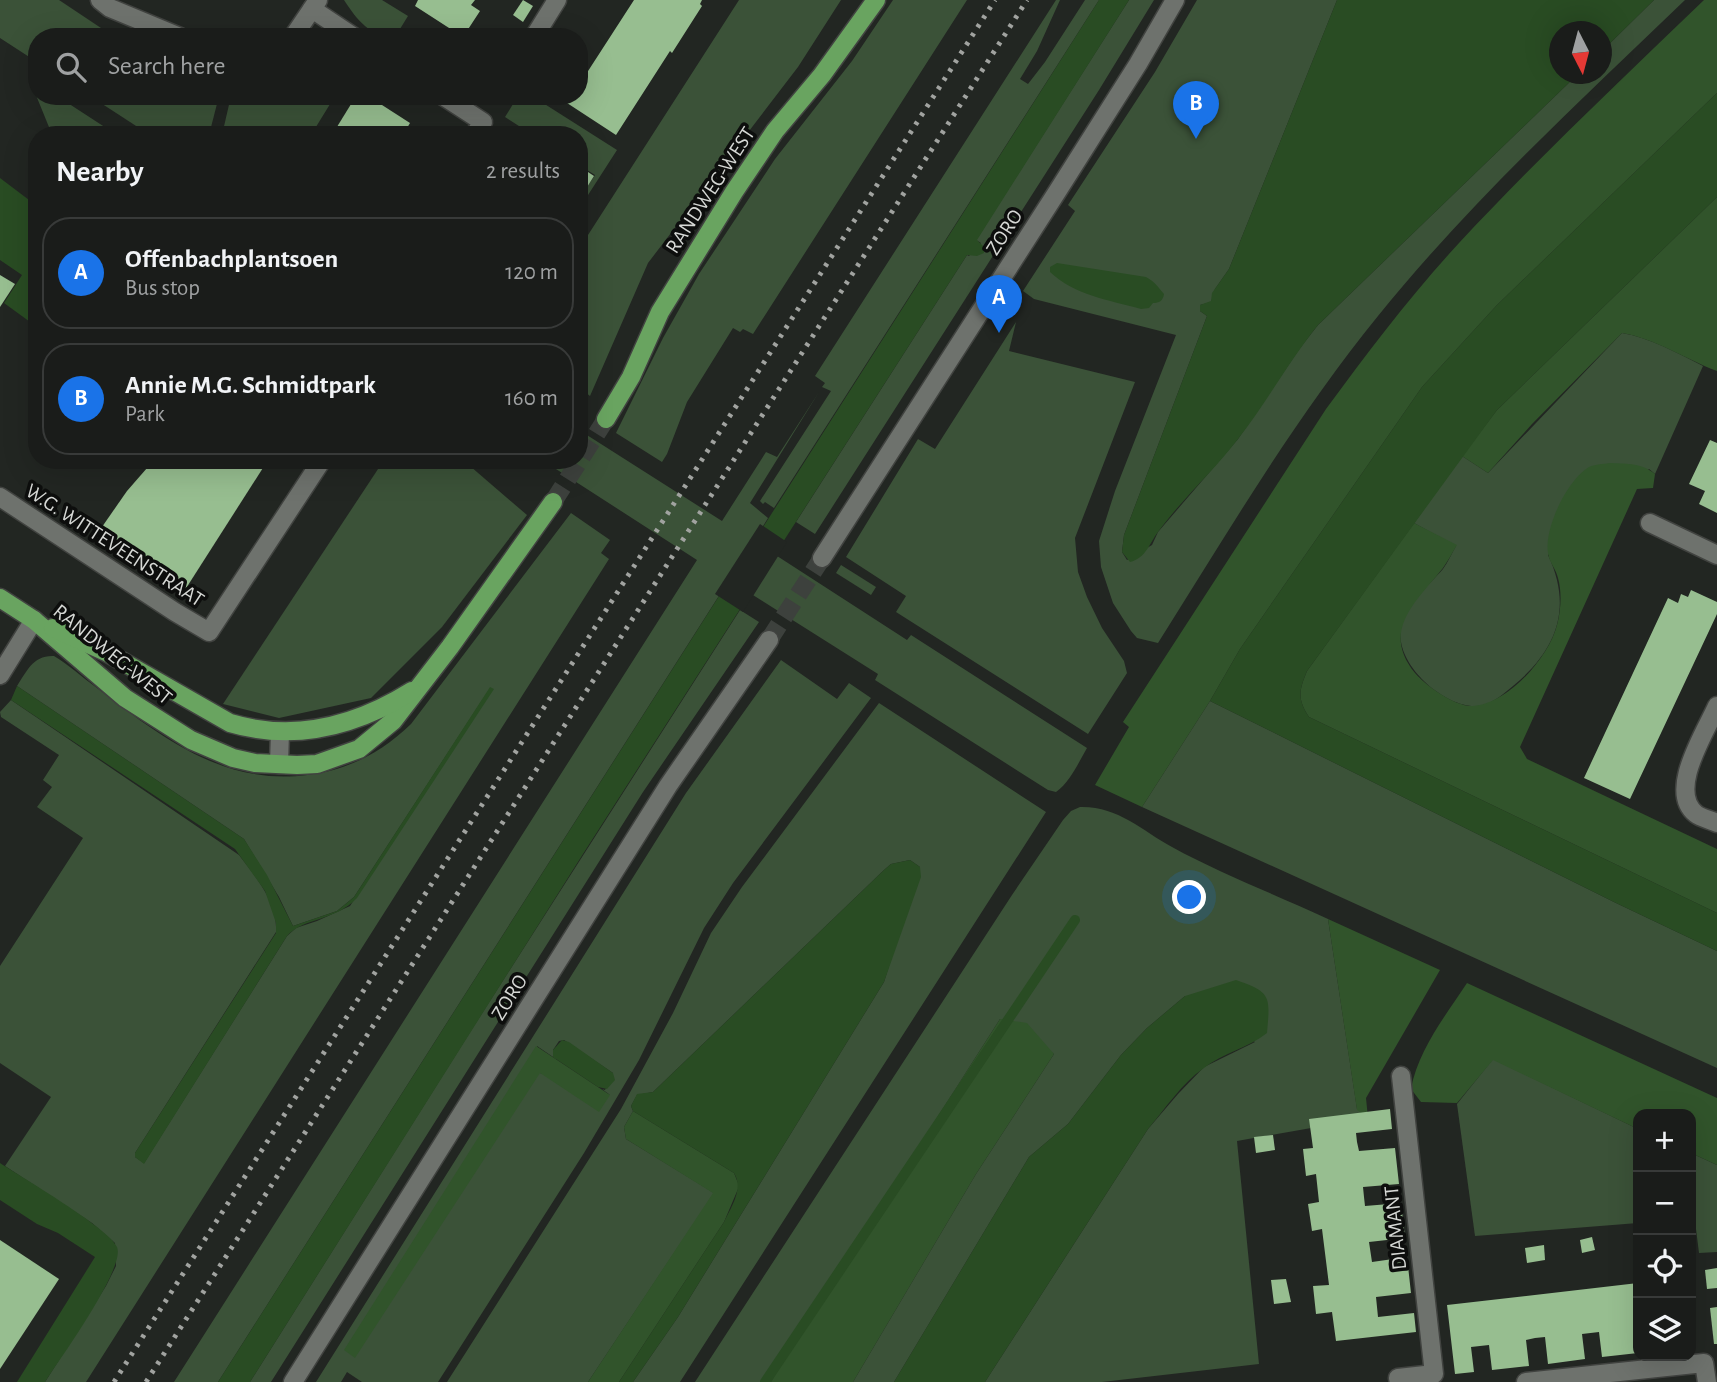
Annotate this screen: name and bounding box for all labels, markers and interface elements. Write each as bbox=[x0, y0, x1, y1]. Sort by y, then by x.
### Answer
north arrow bbox=[1549, 21, 1612, 84]
search box bbox=[28, 28, 588, 105]
icon: search bbox=[52, 48, 90, 86]
text: Search here bbox=[108, 53, 226, 79]
pin: B bbox=[1173, 81, 1219, 139]
street label: RANDWEG-WEST bbox=[662, 123, 759, 257]
text: Nearby bbox=[56, 157, 144, 187]
text: 2 results bbox=[486, 160, 560, 183]
street label: ZORO bbox=[982, 206, 1027, 259]
text: Offenbachplantsoen bbox=[125, 246, 338, 272]
text: A bbox=[74, 261, 88, 284]
text: 120 m bbox=[505, 261, 558, 284]
pin: A bbox=[976, 275, 1022, 333]
text: Bus stop bbox=[125, 277, 200, 300]
text: Annie M.G. Schmidtpark bbox=[125, 372, 376, 398]
text: B bbox=[74, 387, 88, 410]
text: 160 m bbox=[505, 387, 558, 410]
text: Park bbox=[125, 403, 165, 426]
street label: W.G. WITTEVEENSTRAAT bbox=[22, 480, 208, 611]
street label: RANDWEG-WEST bbox=[49, 600, 176, 708]
your location bbox=[1172, 880, 1206, 914]
street label: ZORO bbox=[487, 971, 531, 1024]
map controls bbox=[1633, 1109, 1696, 1361]
button: + bbox=[1633, 1109, 1696, 1172]
button: − bbox=[1633, 1172, 1696, 1235]
street label: DIAMANT bbox=[1381, 1185, 1410, 1271]
button: locate bbox=[1633, 1235, 1696, 1298]
button: layers bbox=[1633, 1298, 1696, 1361]

